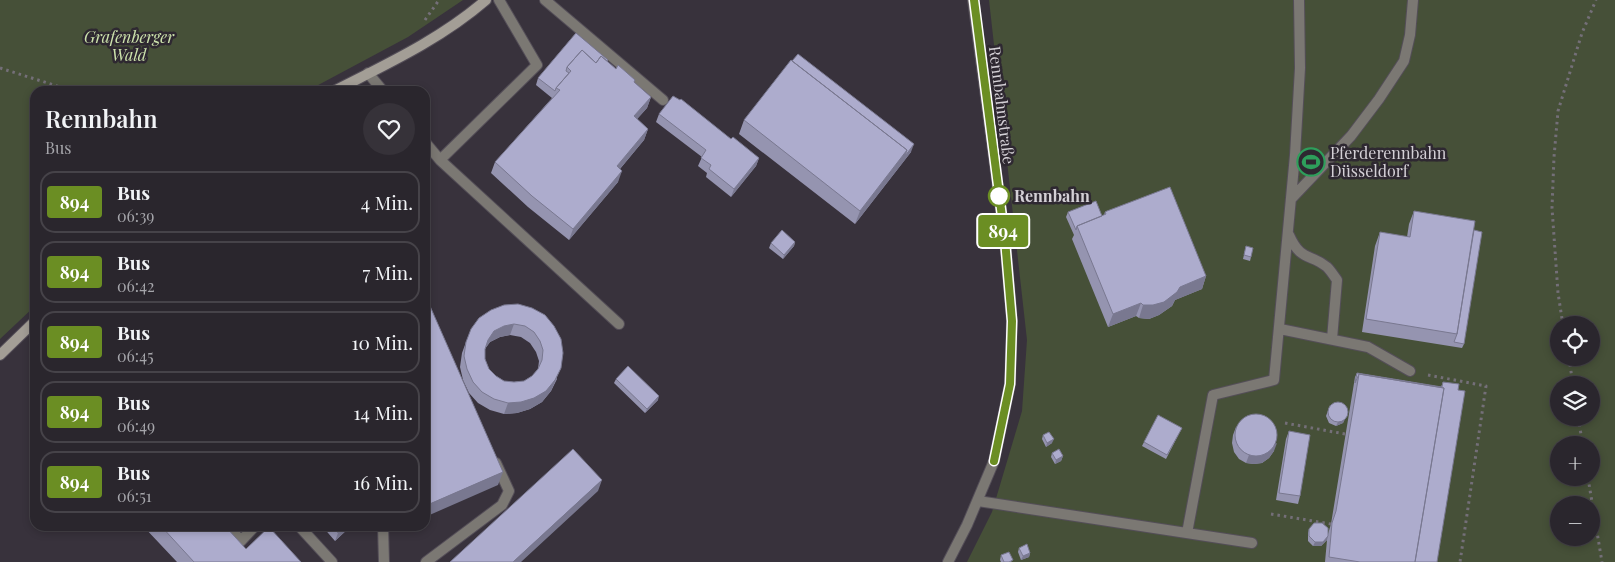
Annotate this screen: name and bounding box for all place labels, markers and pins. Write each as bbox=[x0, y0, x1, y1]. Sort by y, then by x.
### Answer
place label: Pferderennbahn Düsseldorf bbox=[1330, 142, 1447, 181]
sports icon: Pferderennbahn Düsseldorf bbox=[1296, 147, 1326, 177]
marker: Rennbahn bbox=[988, 185, 1010, 207]
place label: Rennbahn bbox=[1014, 185, 1090, 206]

